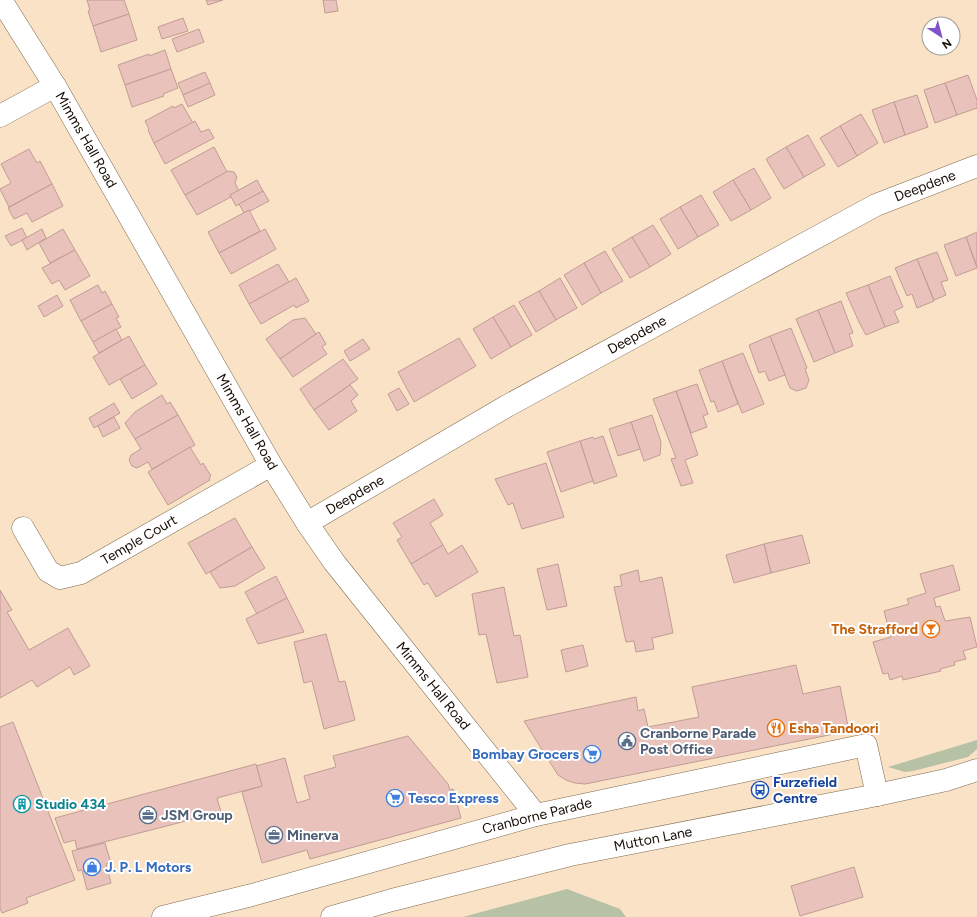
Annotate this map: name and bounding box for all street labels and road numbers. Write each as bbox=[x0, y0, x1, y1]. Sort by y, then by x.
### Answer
street label: Mimms Hall Road bbox=[52, 89, 120, 191]
street label: Deepdene bbox=[892, 166, 958, 205]
street label: Deepdene bbox=[605, 312, 670, 358]
street label: Mimms Hall Road bbox=[213, 371, 281, 473]
street label: Deepdene bbox=[323, 471, 387, 518]
street label: Temple Court bbox=[98, 511, 180, 569]
street label: Mimms Hall Road bbox=[392, 639, 474, 733]
street label: Cranborne Parade bbox=[480, 794, 594, 838]
street label: Mutton Lane bbox=[612, 823, 694, 855]

